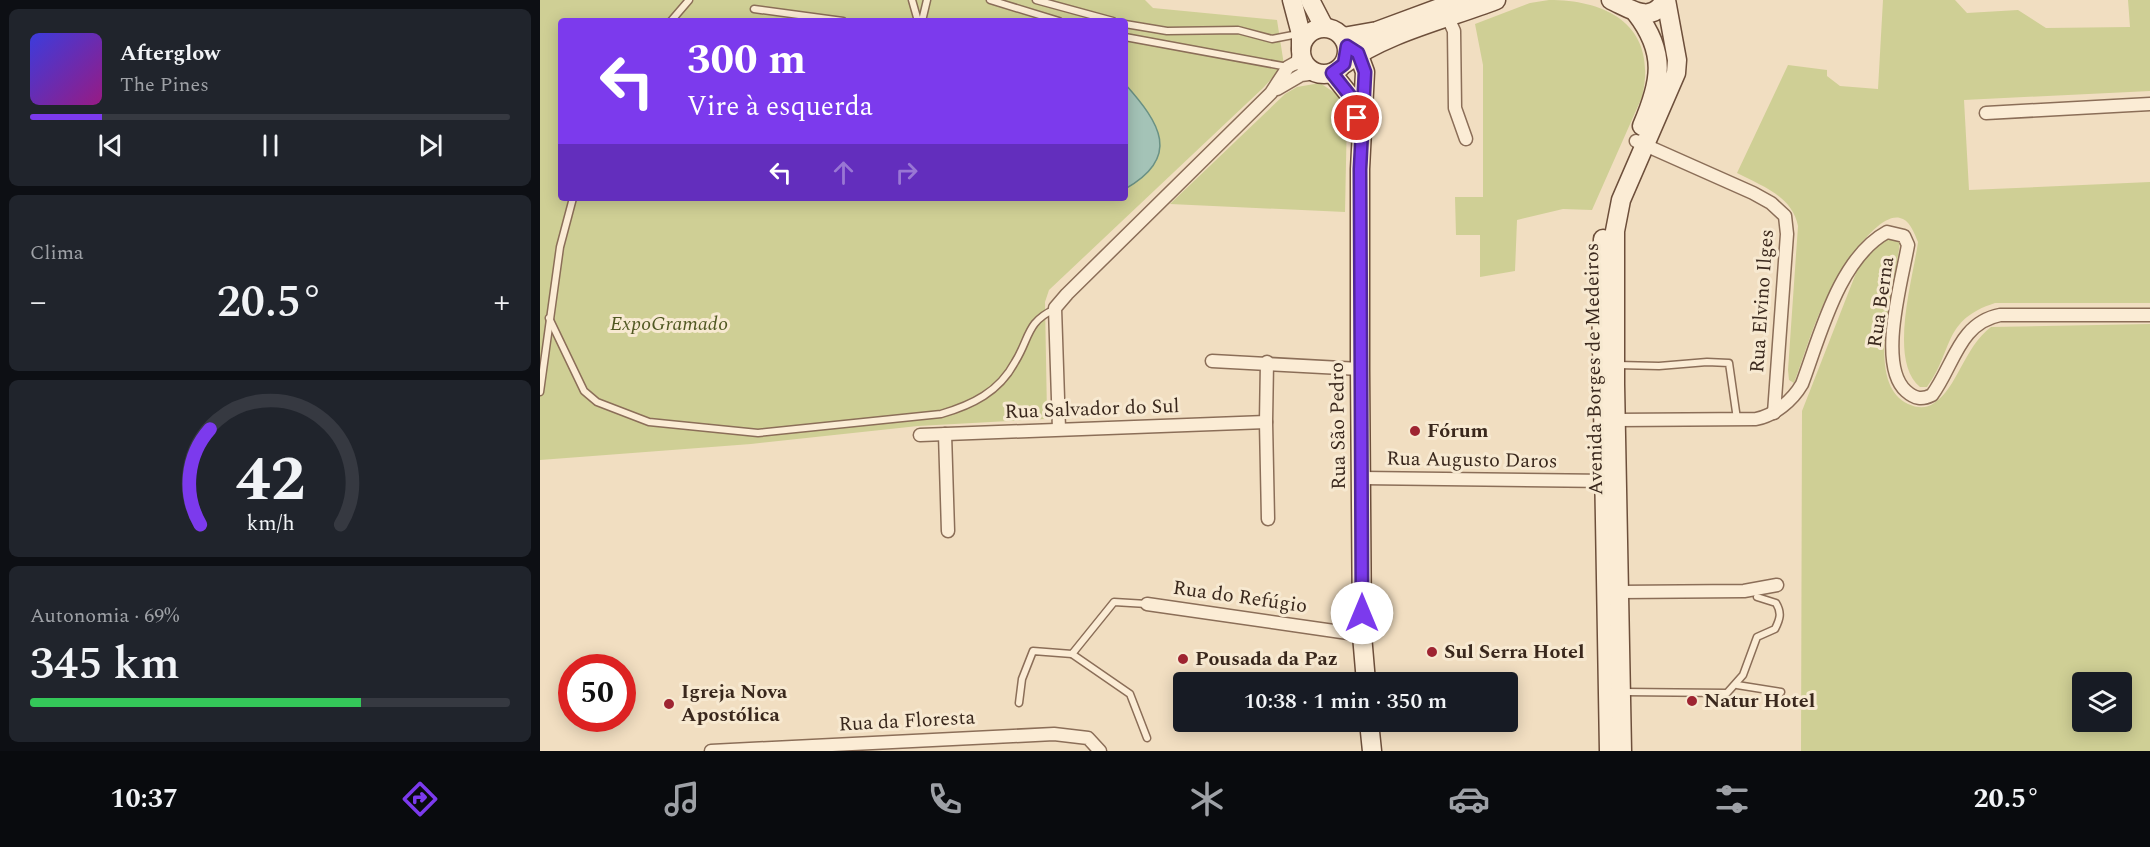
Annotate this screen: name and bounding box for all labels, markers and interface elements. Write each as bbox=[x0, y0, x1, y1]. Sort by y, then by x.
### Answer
text: 300 m bbox=[687, 29, 806, 92]
text: Afterglow bbox=[120, 37, 220, 70]
icon: left bbox=[588, 42, 666, 120]
text: The Pines bbox=[120, 70, 209, 100]
text: Vire à esquerda bbox=[687, 86, 873, 128]
pin bbox=[1331, 92, 1382, 143]
icon: arrive bbox=[1340, 101, 1373, 134]
icon: previous bbox=[94, 129, 127, 162]
icon: pause bbox=[254, 129, 287, 162]
icon: next bbox=[414, 129, 447, 162]
icon: left bbox=[764, 156, 797, 189]
icon: ahead bbox=[827, 156, 860, 189]
icon: right bbox=[890, 156, 923, 189]
street label: Rua Elvino Ilges bbox=[1742, 228, 1782, 374]
text: Clima bbox=[30, 238, 84, 268]
street label: Avenida Borges de Medeiros bbox=[1577, 242, 1611, 496]
street label: Rua Berna bbox=[1860, 254, 1902, 349]
text: 20.5° bbox=[217, 268, 323, 337]
text: − bbox=[30, 277, 47, 327]
text: + bbox=[493, 277, 510, 327]
park label: ExpoGramado bbox=[610, 309, 728, 339]
street label: Rua São Pedro bbox=[1322, 362, 1354, 490]
street label: Rua Salvador do Sul bbox=[1004, 391, 1180, 427]
place label: Fórum bbox=[1427, 416, 1489, 446]
marker: Fórum bbox=[1408, 424, 1422, 438]
text: 42 bbox=[235, 433, 305, 528]
street label: Rua Augusto Daros bbox=[1386, 444, 1558, 476]
text: km/h bbox=[246, 508, 294, 541]
street label: Rua do Refúgio bbox=[1171, 573, 1309, 621]
position arrow bbox=[1330, 581, 1394, 645]
text: Autonomia · 69% bbox=[30, 601, 179, 631]
text: 345 km bbox=[30, 630, 180, 699]
place label: Sul Serra Hotel bbox=[1444, 637, 1584, 667]
place label: Pousada da Paz bbox=[1195, 644, 1338, 674]
marker: Sul Serra Hotel bbox=[1425, 645, 1439, 659]
marker: Pousada da Paz bbox=[1176, 652, 1190, 666]
speed limit sign: 50 bbox=[558, 654, 636, 732]
map controls bbox=[2072, 672, 2132, 732]
button: layers bbox=[2072, 672, 2132, 732]
place label: Igreja Nova Apostólica bbox=[681, 677, 788, 730]
text: 10:38 · 1 min · 350 m bbox=[1244, 685, 1447, 718]
place label: Natur Hotel bbox=[1704, 686, 1815, 716]
marker: Natur Hotel bbox=[1685, 694, 1699, 708]
marker: Igreja Nova Apostólica bbox=[662, 697, 676, 711]
street label: Rua da Floresta bbox=[838, 702, 976, 740]
text: 10:37 bbox=[110, 778, 178, 820]
icon: directions bbox=[399, 778, 441, 820]
icon: music bbox=[661, 778, 703, 820]
icon: phone bbox=[924, 778, 966, 820]
icon: climate bbox=[1186, 778, 1228, 820]
icon: car bbox=[1448, 778, 1490, 820]
icon: filters bbox=[1711, 778, 1753, 820]
text: 20.5° bbox=[1973, 778, 2040, 820]

